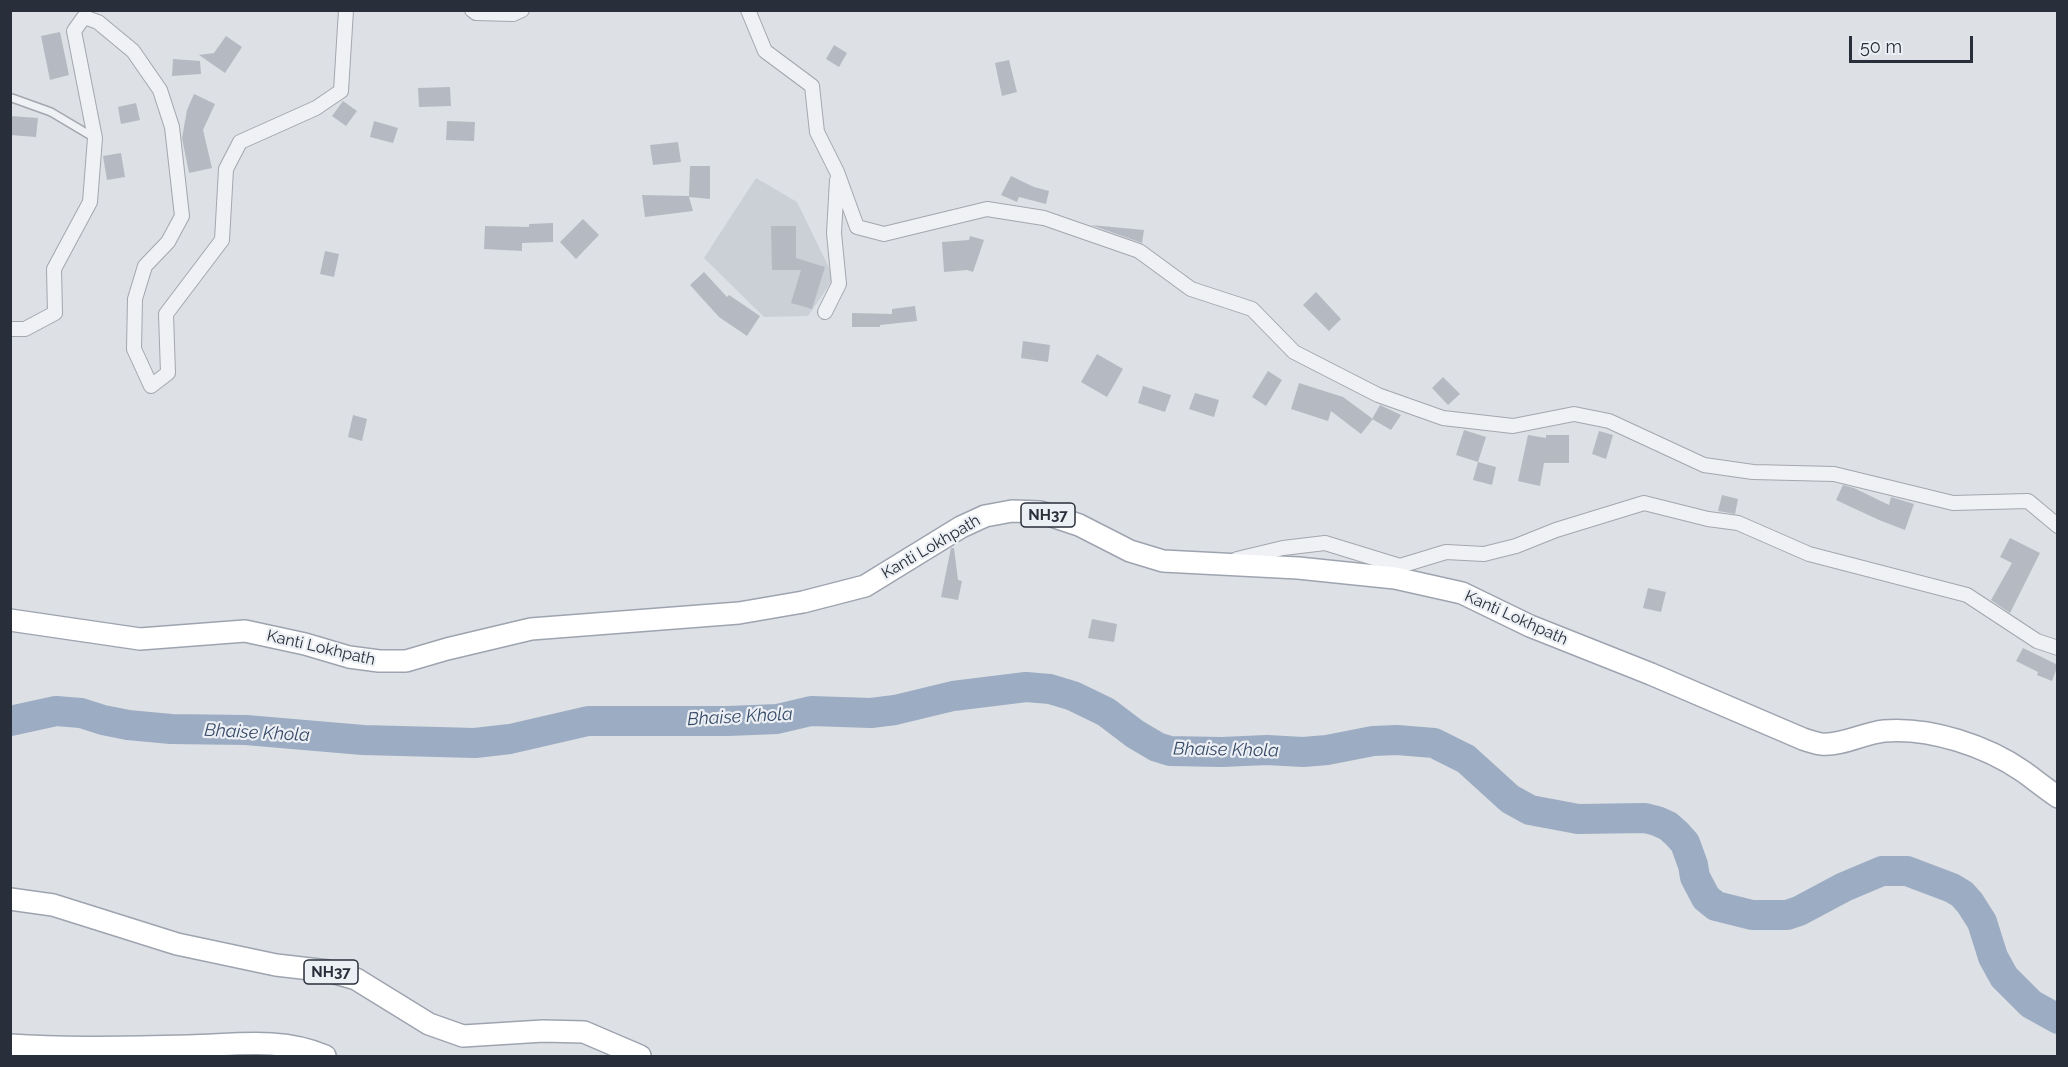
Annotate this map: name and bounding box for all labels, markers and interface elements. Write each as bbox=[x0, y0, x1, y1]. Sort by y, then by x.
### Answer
scale bar bbox=[1852, 24, 1976, 62]
text: 50 m bbox=[1860, 36, 1902, 57]
road number: NH37 bbox=[1021, 503, 1075, 527]
street label: Kanti Lokhpath bbox=[878, 511, 984, 583]
street label: Kanti Lokhpath bbox=[1461, 587, 1571, 649]
street label: Kanti Lokhpath bbox=[265, 626, 377, 670]
water label: Bhaise Khola bbox=[687, 703, 793, 731]
water label: Bhaise Khola bbox=[204, 719, 310, 747]
water label: Bhaise Khola bbox=[1173, 738, 1279, 762]
road number: NH37 bbox=[304, 960, 358, 984]

